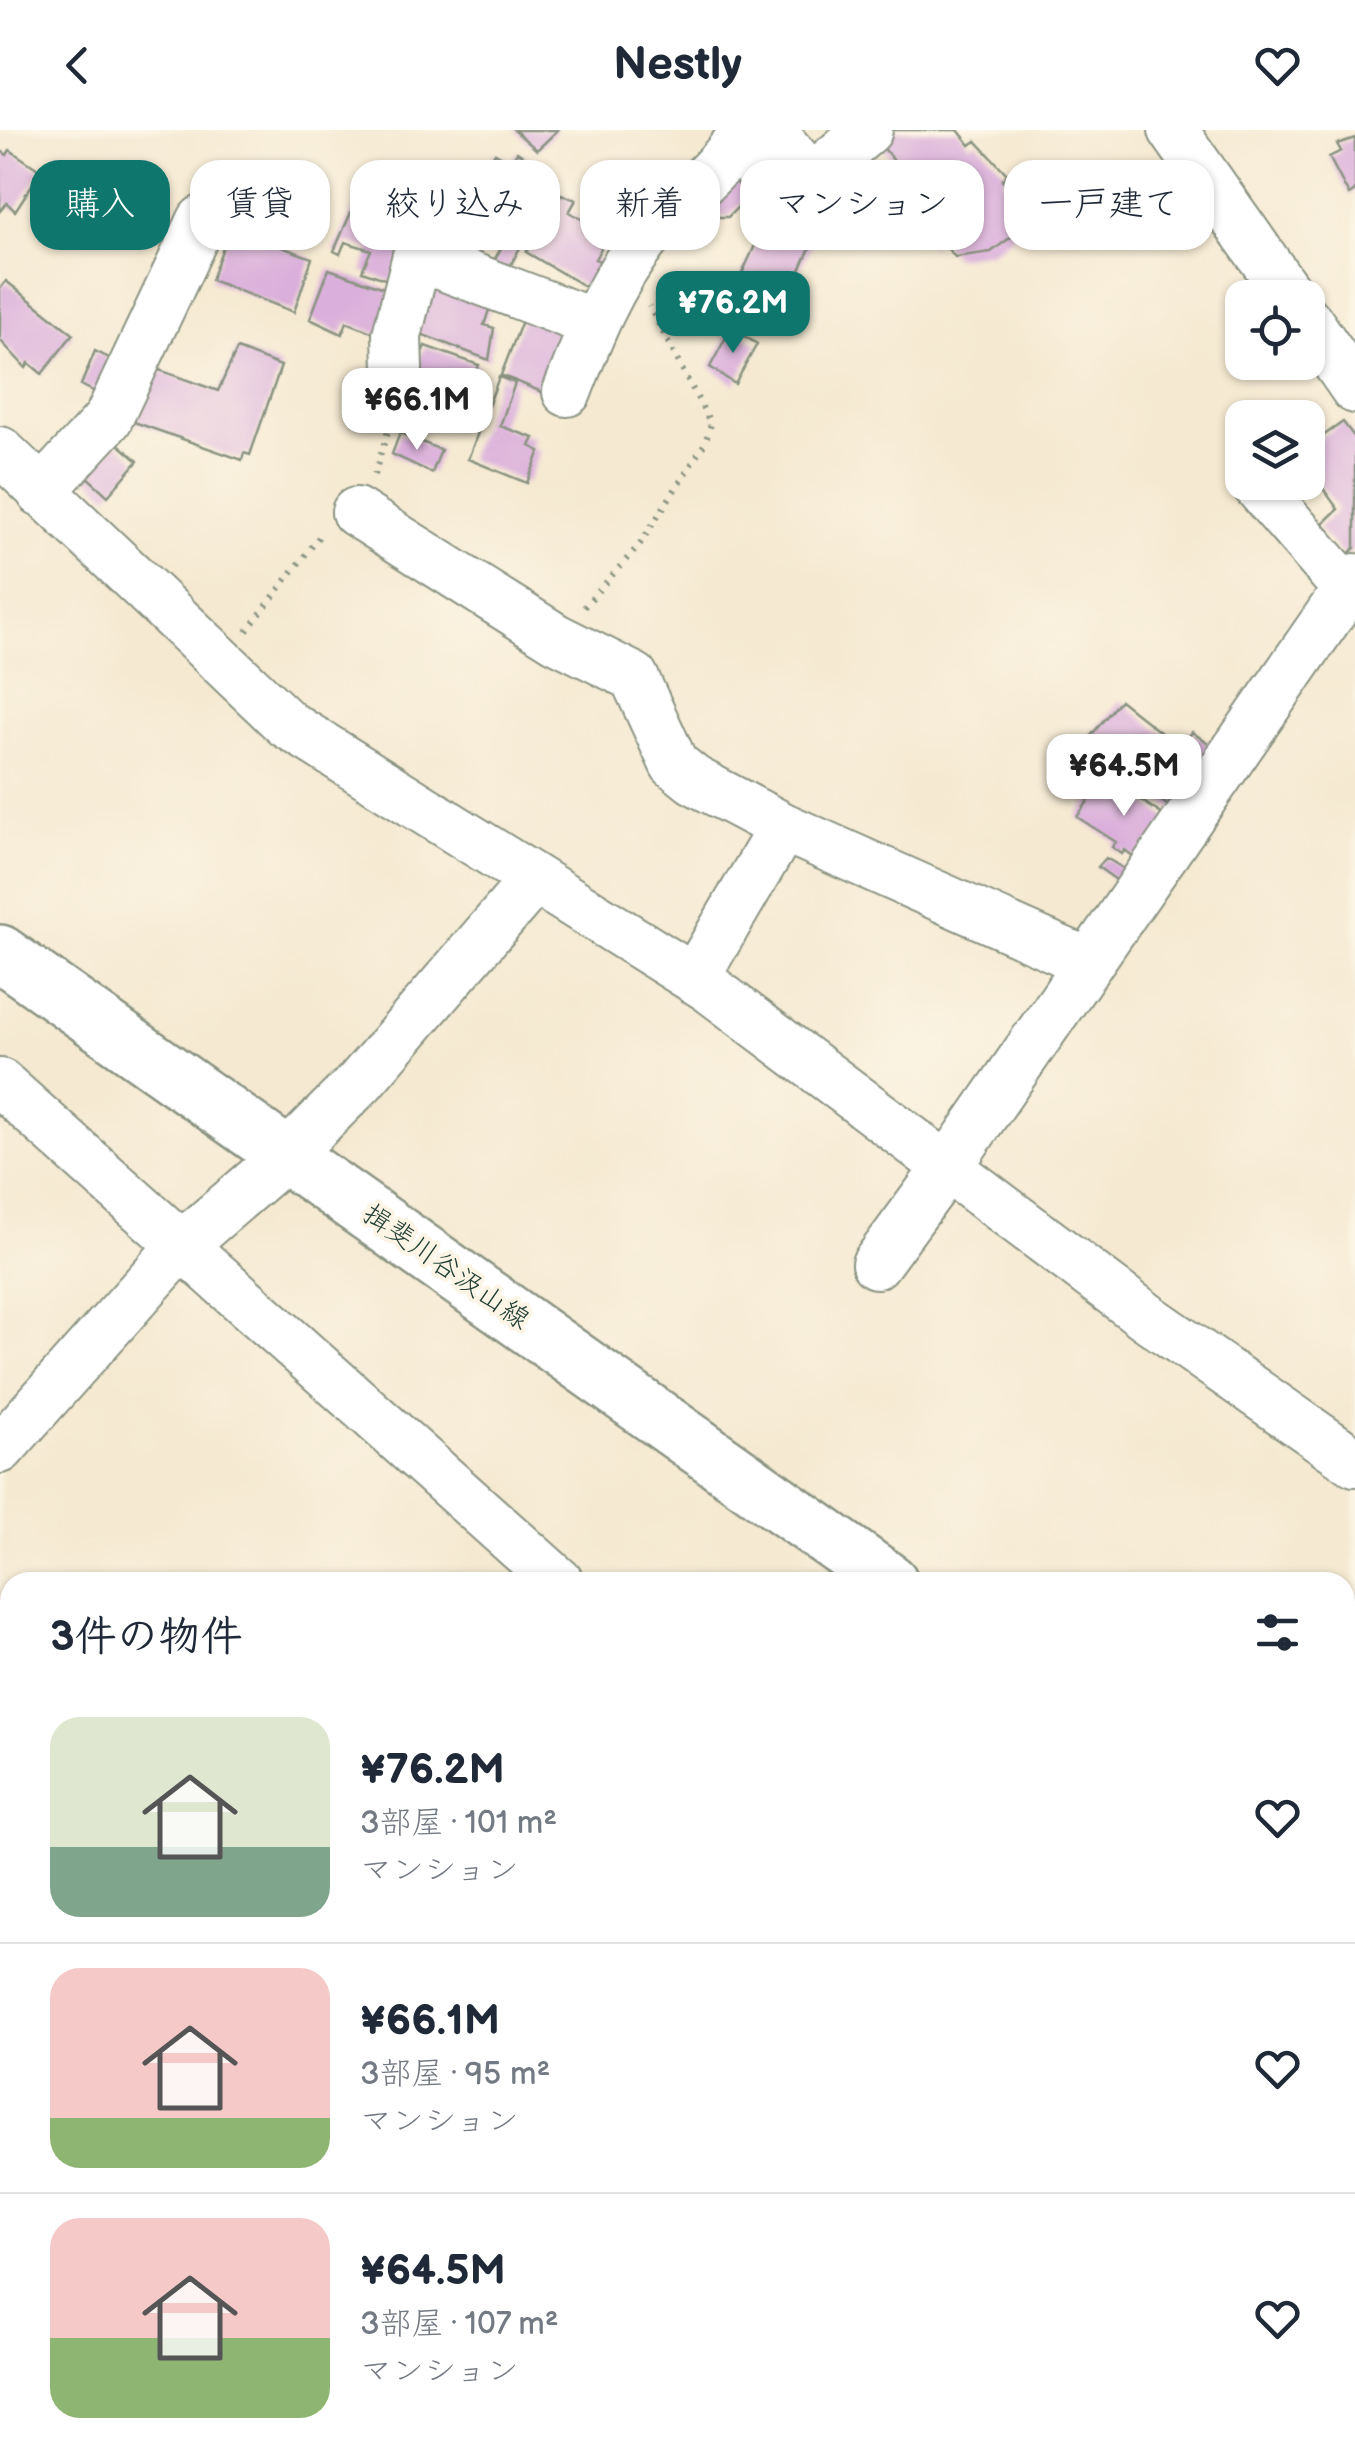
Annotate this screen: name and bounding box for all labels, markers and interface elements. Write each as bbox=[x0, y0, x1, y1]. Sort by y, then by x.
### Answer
icon: back bbox=[50, 38, 105, 93]
text: Nestly bbox=[613, 38, 742, 93]
icon: heart bbox=[1250, 38, 1305, 93]
chip: 購入 bbox=[30, 160, 170, 250]
chip: 賃貸 bbox=[190, 160, 330, 250]
chip: 絞り込み bbox=[350, 160, 560, 250]
chip: 新着 bbox=[580, 160, 720, 250]
chip: マンション bbox=[740, 160, 984, 250]
chip: 一戸建て bbox=[1004, 160, 1214, 250]
pin: ¥76.2M bbox=[652, 271, 814, 356]
map controls bbox=[1225, 280, 1325, 500]
button: locate bbox=[1225, 280, 1325, 380]
text: ¥76.2M bbox=[678, 284, 788, 323]
pin: ¥66.1M bbox=[336, 368, 498, 453]
text: ¥66.1M bbox=[364, 381, 470, 420]
button: layers bbox=[1225, 400, 1325, 500]
pin: ¥64.5M bbox=[1043, 734, 1205, 819]
text: ¥64.5M bbox=[1068, 747, 1180, 786]
street label: 揖斐川谷汲山線 bbox=[356, 1197, 536, 1337]
icon: filters bbox=[1250, 1605, 1305, 1660]
text: 3件の物件 bbox=[50, 1612, 243, 1663]
text: ¥76.2M bbox=[360, 1745, 505, 1796]
icon: home bbox=[130, 1757, 250, 1877]
icon: heart bbox=[1250, 1790, 1305, 1845]
text: 3部屋 · 101 m² bbox=[360, 1804, 557, 1843]
text: マンション bbox=[360, 1851, 519, 1890]
text: ¥66.1M bbox=[360, 1996, 500, 2047]
icon: home bbox=[130, 2008, 250, 2128]
icon: heart bbox=[1250, 2041, 1305, 2096]
text: 3部屋 · 95 m² bbox=[360, 2055, 550, 2094]
text: マンション bbox=[360, 2102, 519, 2141]
text: ¥64.5M bbox=[360, 2246, 506, 2297]
icon: home bbox=[130, 2258, 250, 2378]
icon: heart bbox=[1250, 2291, 1305, 2346]
text: 3部屋 · 107 m² bbox=[360, 2305, 558, 2344]
text: マンション bbox=[360, 2352, 519, 2391]

